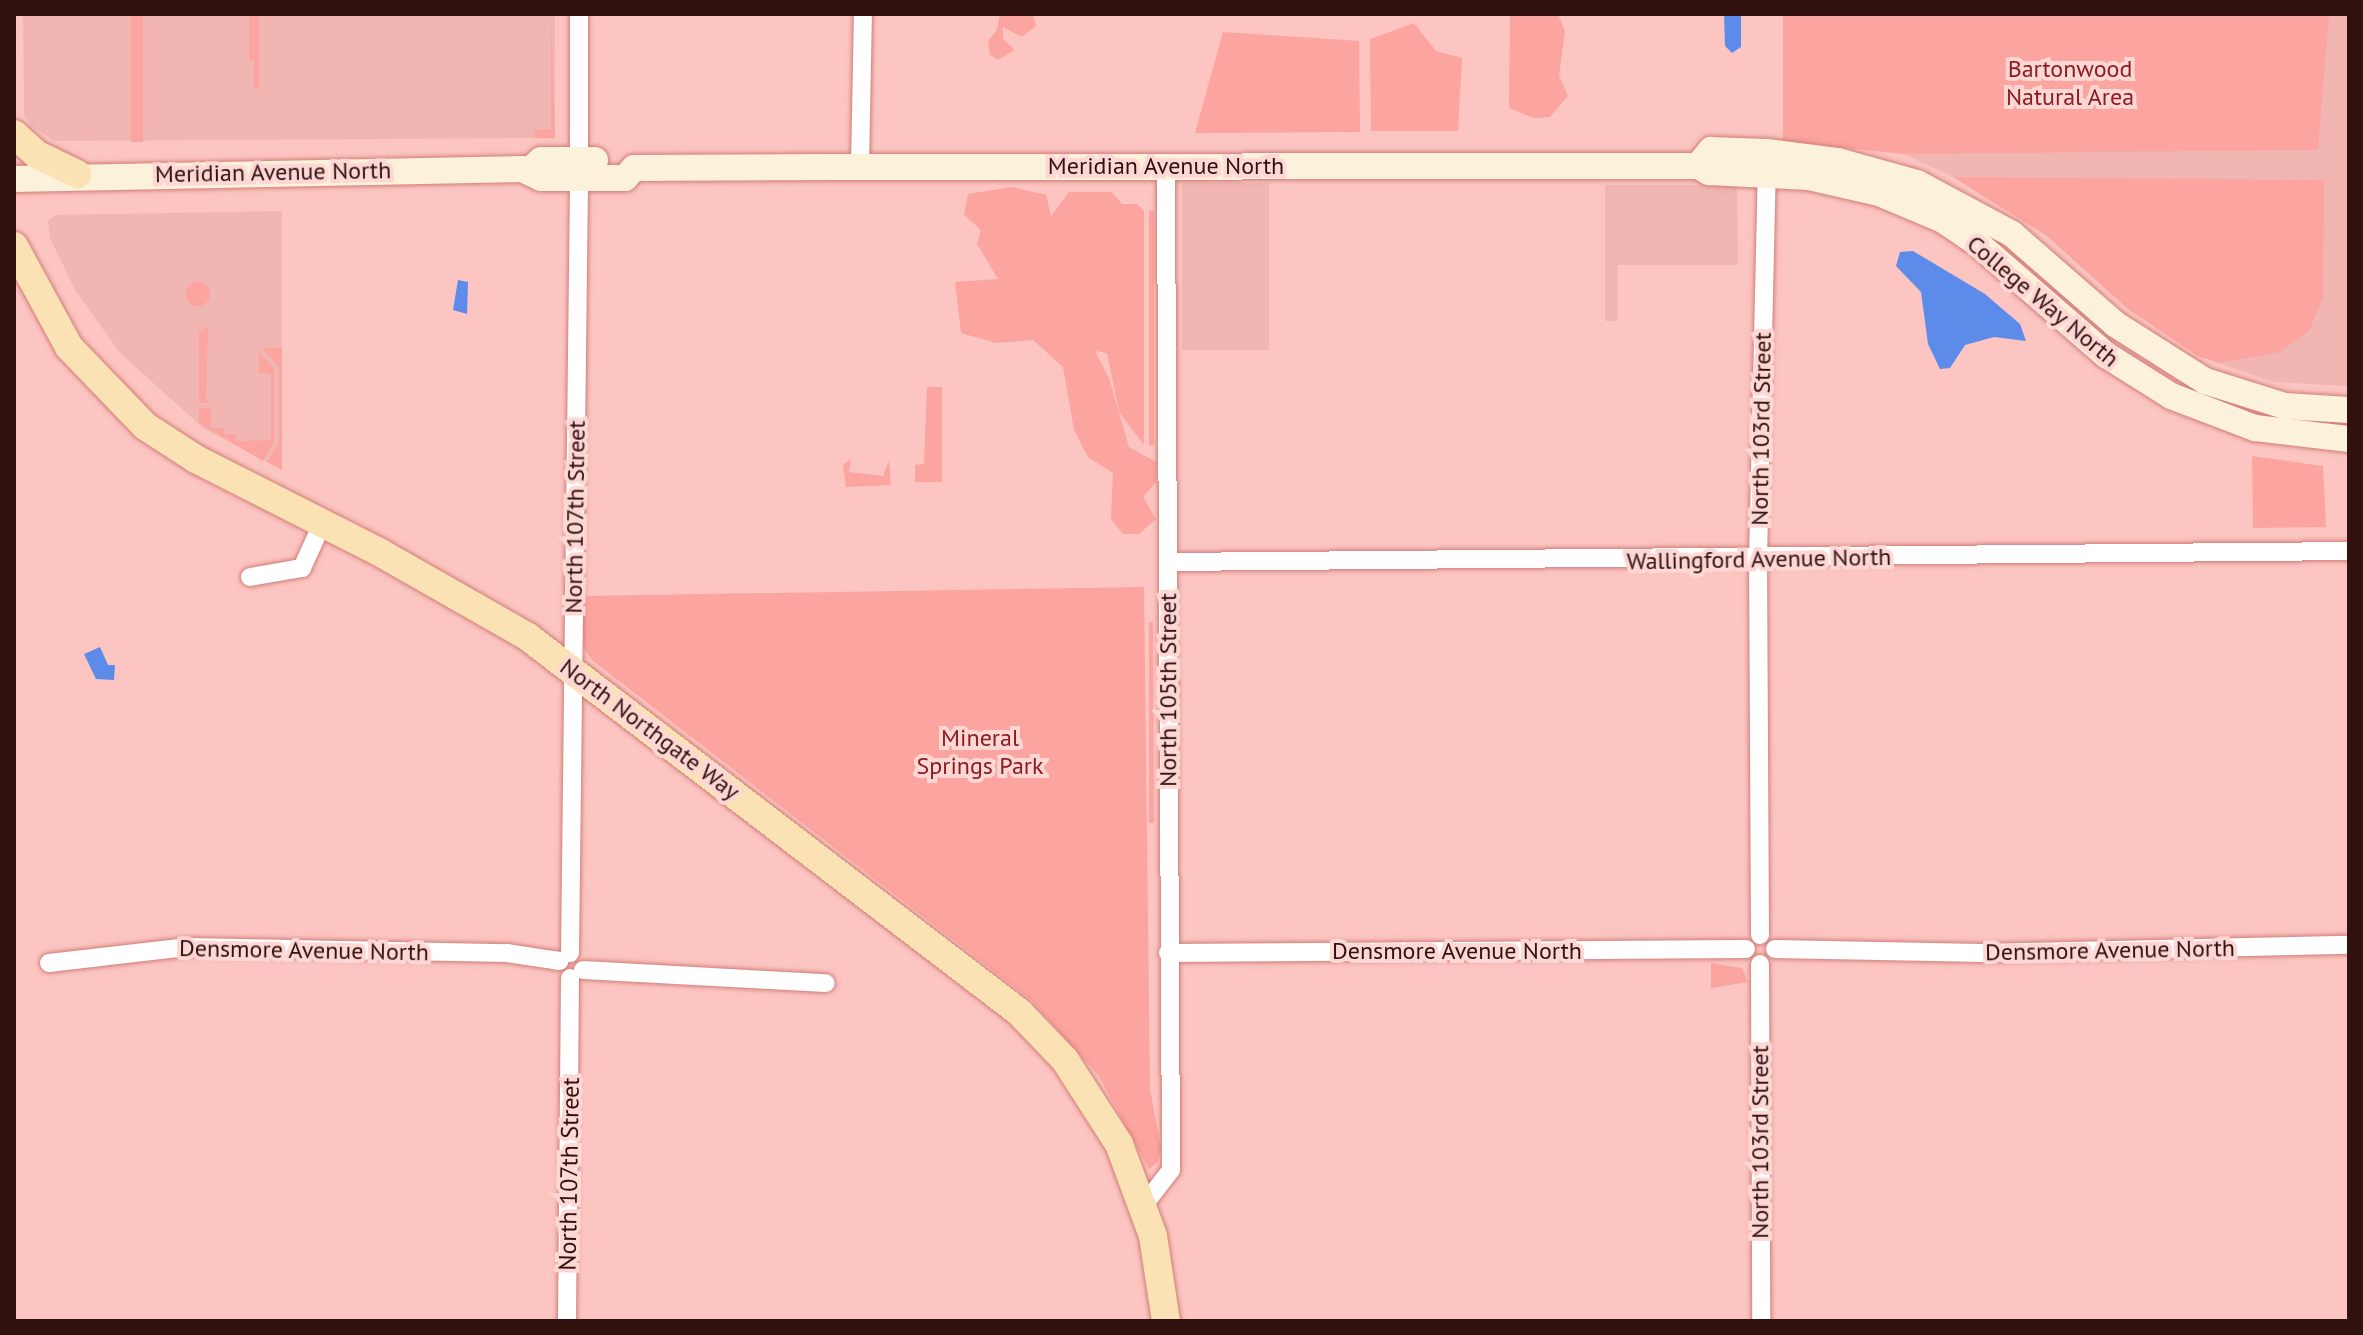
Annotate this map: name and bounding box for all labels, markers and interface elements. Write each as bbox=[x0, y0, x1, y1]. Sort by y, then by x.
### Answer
park label: Bartonwood Natural Area bbox=[2006, 55, 2134, 111]
street label: Meridian Avenue North bbox=[1047, 152, 1285, 180]
street label: Meridian Avenue North bbox=[154, 156, 392, 188]
street label: College Way North bbox=[1961, 229, 2125, 373]
street label: North 103rd Street bbox=[1745, 332, 1777, 526]
street label: North 107th Street bbox=[559, 420, 591, 614]
street label: Wallingford Avenue North bbox=[1626, 542, 1892, 576]
street label: North 105th Street bbox=[1154, 593, 1182, 787]
street label: North Northgate Way bbox=[554, 652, 746, 806]
park label: Mineral Springs Park bbox=[917, 724, 1043, 780]
street label: Densmore Avenue North bbox=[178, 933, 430, 967]
street label: Densmore Avenue North bbox=[1984, 933, 2236, 967]
street label: Densmore Avenue North bbox=[1332, 937, 1582, 965]
street label: North 103rd Street bbox=[1746, 1045, 1774, 1239]
street label: North 107th Street bbox=[553, 1077, 585, 1271]

